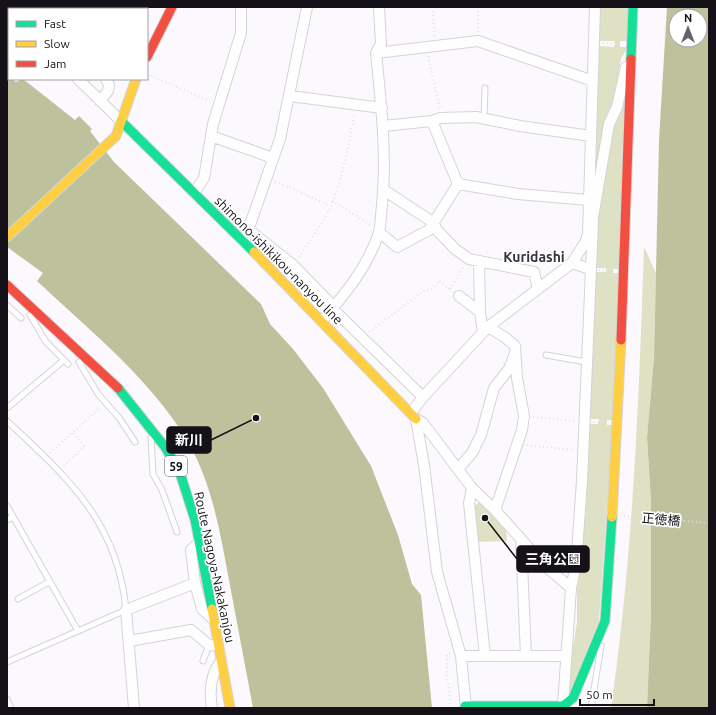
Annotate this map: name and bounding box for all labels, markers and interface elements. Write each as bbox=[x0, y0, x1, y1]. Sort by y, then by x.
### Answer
legend bbox=[8, 8, 148, 80]
north arrow bbox=[668, 8, 708, 48]
text: N bbox=[684, 12, 692, 24]
text: Fast bbox=[44, 17, 66, 30]
text: Slow bbox=[44, 37, 70, 50]
text: Jam bbox=[44, 57, 66, 70]
street label: shimono-ishikikou-nanyou line bbox=[212, 193, 346, 327]
district label: Kuridashi bbox=[503, 249, 565, 265]
callout: 新川 bbox=[167, 427, 211, 453]
text: 新川 bbox=[175, 432, 203, 448]
road number: 59 bbox=[165, 456, 187, 476]
street label: Route Nagoya-Nakakanjou bbox=[192, 490, 238, 644]
street label: 正徳橋 bbox=[641, 510, 681, 528]
callout: 三角公園 bbox=[517, 546, 589, 572]
text: 三角公園 bbox=[525, 551, 581, 567]
scale bar bbox=[580, 681, 654, 707]
text: 50 m bbox=[586, 688, 613, 701]

